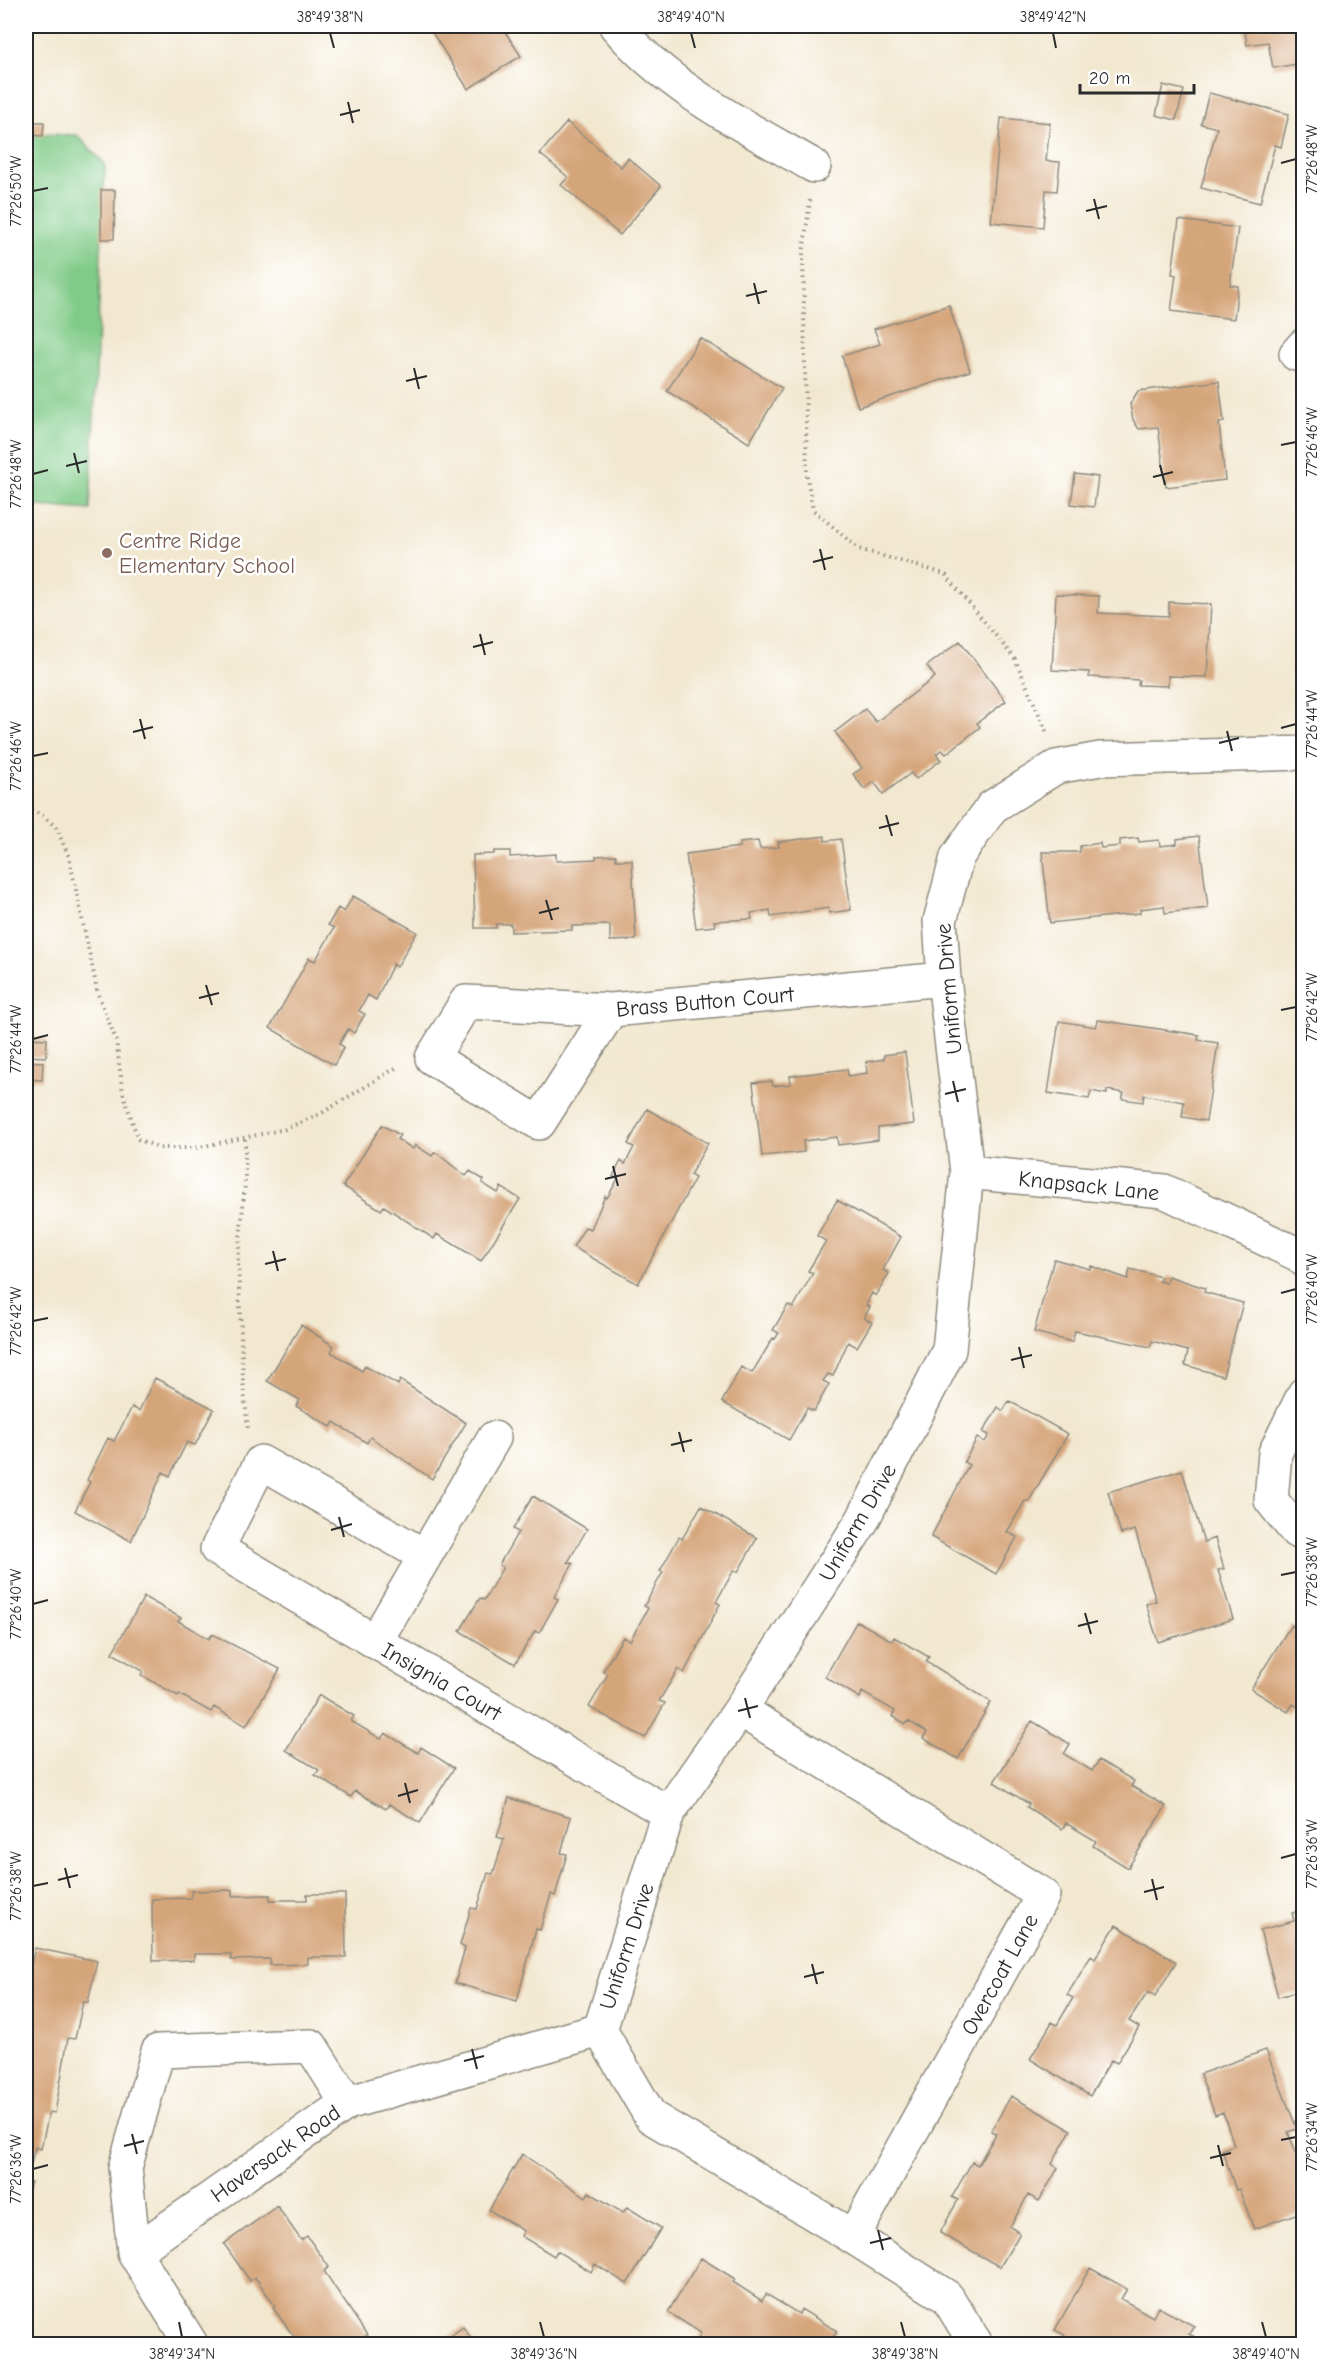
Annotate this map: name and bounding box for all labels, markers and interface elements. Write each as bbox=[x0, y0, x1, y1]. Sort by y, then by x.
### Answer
text: 38°49'38"N bbox=[297, 8, 363, 26]
text: 38°49'40"N bbox=[657, 8, 725, 26]
text: 38°49'42"N bbox=[1020, 8, 1086, 26]
scale bar bbox=[1080, 57, 1194, 95]
text: 20 m bbox=[1089, 68, 1130, 89]
text: 77°26'48"W bbox=[1303, 125, 1321, 193]
text: 77°26'50"W bbox=[7, 155, 25, 227]
text: 77°26'46"W bbox=[1303, 407, 1321, 477]
text: 77°26'48"W bbox=[7, 440, 25, 508]
place label: Centre Ridge Elementary School bbox=[119, 528, 295, 579]
marker: Centre Ridge Elementary School bbox=[100, 546, 114, 560]
text: 77°26'44"W bbox=[1303, 690, 1321, 758]
text: 77°26'46"W bbox=[7, 721, 25, 791]
street label: Uniform Drive bbox=[930, 922, 968, 1055]
text: 77°26'42"W bbox=[1303, 972, 1321, 1042]
street label: Brass Button Court bbox=[615, 981, 796, 1023]
text: 77°26'44"W bbox=[7, 1005, 25, 1073]
street label: Knapsack Lane bbox=[1017, 1166, 1161, 1206]
text: 77°26'40"W bbox=[1303, 1254, 1321, 1324]
text: 77°26'42"W bbox=[7, 1286, 25, 1356]
street label: Uniform Drive bbox=[814, 1459, 902, 1586]
text: 77°26'38"W bbox=[1303, 1537, 1321, 1607]
text: 77°26'40"W bbox=[7, 1569, 25, 1639]
street label: Insignia Court bbox=[377, 1637, 507, 1727]
text: 77°26'36"W bbox=[1303, 1819, 1321, 1889]
text: 77°26'38"W bbox=[7, 1851, 25, 1921]
street label: Uniform Drive bbox=[594, 1880, 660, 2013]
street label: Overcoat Lane bbox=[956, 1909, 1044, 2040]
street label: Haversack Road bbox=[206, 2099, 345, 2208]
text: 77°26'34"W bbox=[1303, 2103, 1321, 2171]
text: 77°26'36"W bbox=[7, 2134, 25, 2204]
text: 38°49'34"N bbox=[149, 2345, 215, 2363]
text: 38°49'36"N bbox=[511, 2345, 577, 2363]
text: 38°49'38"N bbox=[872, 2345, 938, 2363]
text: 38°49'40"N bbox=[1232, 2345, 1300, 2363]

